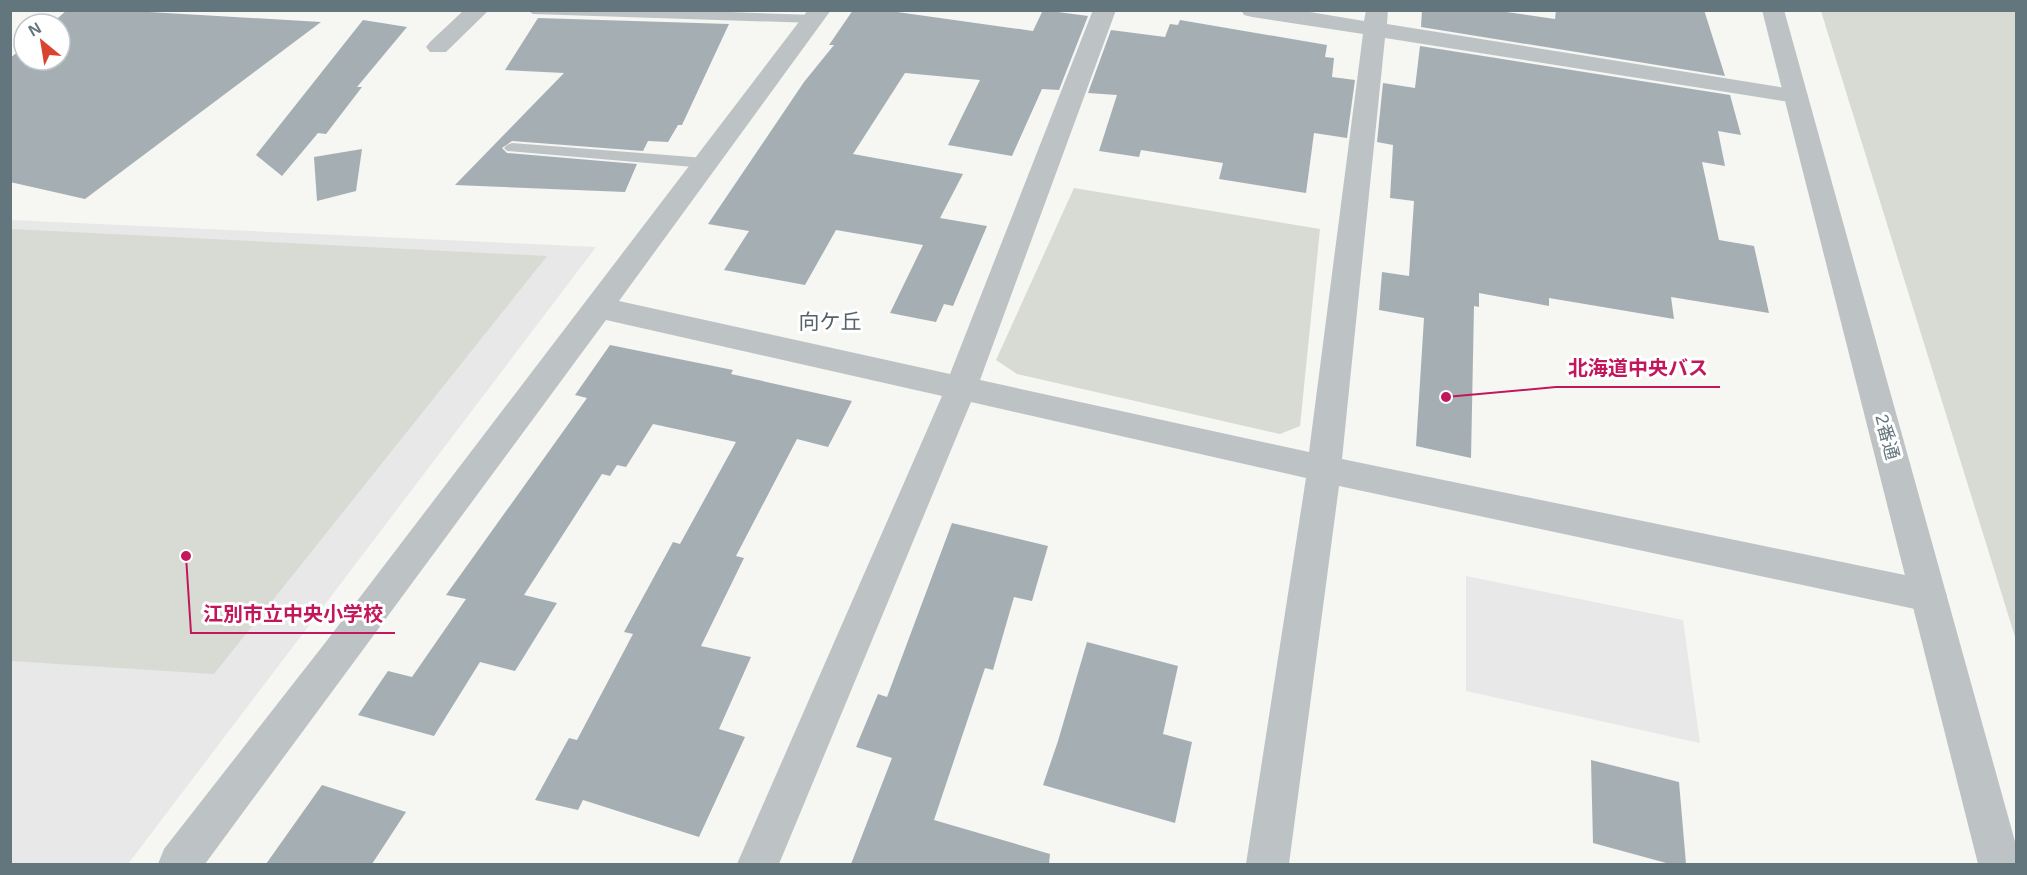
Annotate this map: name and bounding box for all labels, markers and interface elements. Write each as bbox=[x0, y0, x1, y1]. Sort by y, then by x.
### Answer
north arrow bbox=[12, 12, 72, 72]
text: N bbox=[25, 19, 44, 40]
district label: 向ケ丘 bbox=[799, 310, 862, 333]
callout: 北海道中央バス bbox=[1556, 349, 1720, 387]
text: 北海道中央バス bbox=[1568, 357, 1708, 379]
street label: 2番通 bbox=[1871, 412, 1903, 462]
callout: 江別市立中央小学校 bbox=[191, 595, 395, 633]
text: 江別市立中央小学校 bbox=[203, 603, 383, 625]

